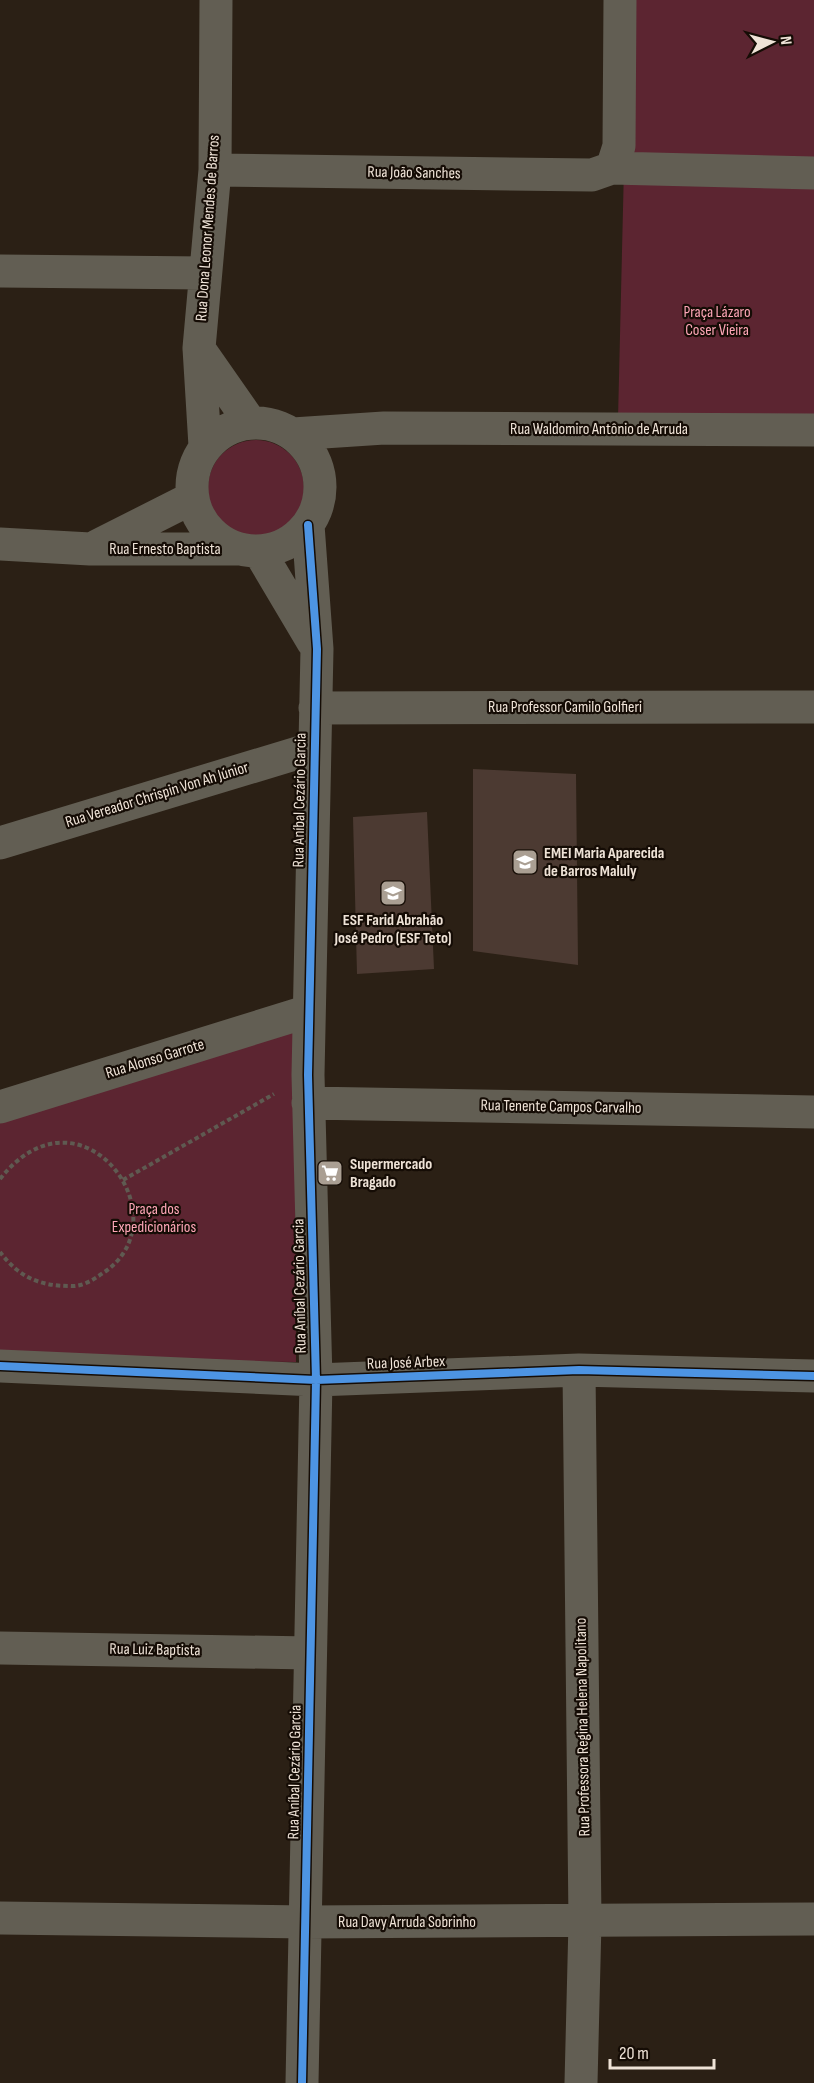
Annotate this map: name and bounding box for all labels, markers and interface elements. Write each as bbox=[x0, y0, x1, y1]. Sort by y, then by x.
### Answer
north arrow bbox=[742, 12, 802, 72]
text: N bbox=[776, 35, 795, 46]
street label: Rua Dona Leonor Mendes de Barros bbox=[192, 134, 224, 322]
street label: Rua João Sanches bbox=[367, 163, 461, 183]
park label: Praça Lázaro Coser Vieira bbox=[683, 303, 751, 340]
street label: Rua Waldomiro Antônio de Arruda bbox=[510, 420, 688, 439]
street label: Rua Ernesto Baptista bbox=[109, 540, 221, 559]
street label: Rua Professor Camilo Golfieri bbox=[488, 698, 642, 717]
street label: Rua Aníbal Cezário Garcia bbox=[289, 732, 311, 868]
street label: Rua Vereador Chrispin Von Ah Júnior bbox=[63, 758, 251, 832]
place label: EMEI Maria Aparecida de Barros Maluly bbox=[544, 844, 664, 881]
school or university icon: EMEI Maria Aparecida de Barros Maluly bbox=[510, 847, 540, 877]
school or university icon: ESF Farid Abrahão José Pedro (ESF Teto) bbox=[378, 878, 408, 908]
place label: ESF Farid Abrahão José Pedro (ESF Teto) bbox=[333, 911, 452, 948]
street label: Rua Alonso Garrote bbox=[103, 1035, 207, 1083]
street label: Rua Tenente Campos Carvalho bbox=[480, 1096, 642, 1118]
place label: Supermercado Bragado bbox=[350, 1155, 432, 1192]
supermarket icon: Supermercado Bragado bbox=[315, 1158, 345, 1188]
park label: Praça dos Expedicionários bbox=[112, 1200, 196, 1237]
street label: Rua Aníbal Cezário Garcia bbox=[289, 1218, 311, 1354]
street label: Rua José Arbex bbox=[367, 1352, 445, 1374]
street label: Rua Professora Regina Helena Napolitano bbox=[572, 1618, 594, 1836]
street label: Rua Luiz Baptista bbox=[109, 1640, 201, 1660]
street label: Rua Aníbal Cezário Garcia bbox=[284, 1704, 306, 1840]
street label: Rua Davy Arruda Sobrinho bbox=[338, 1913, 476, 1932]
scale bar bbox=[610, 2032, 714, 2070]
text: 20 m bbox=[619, 2043, 649, 2064]

